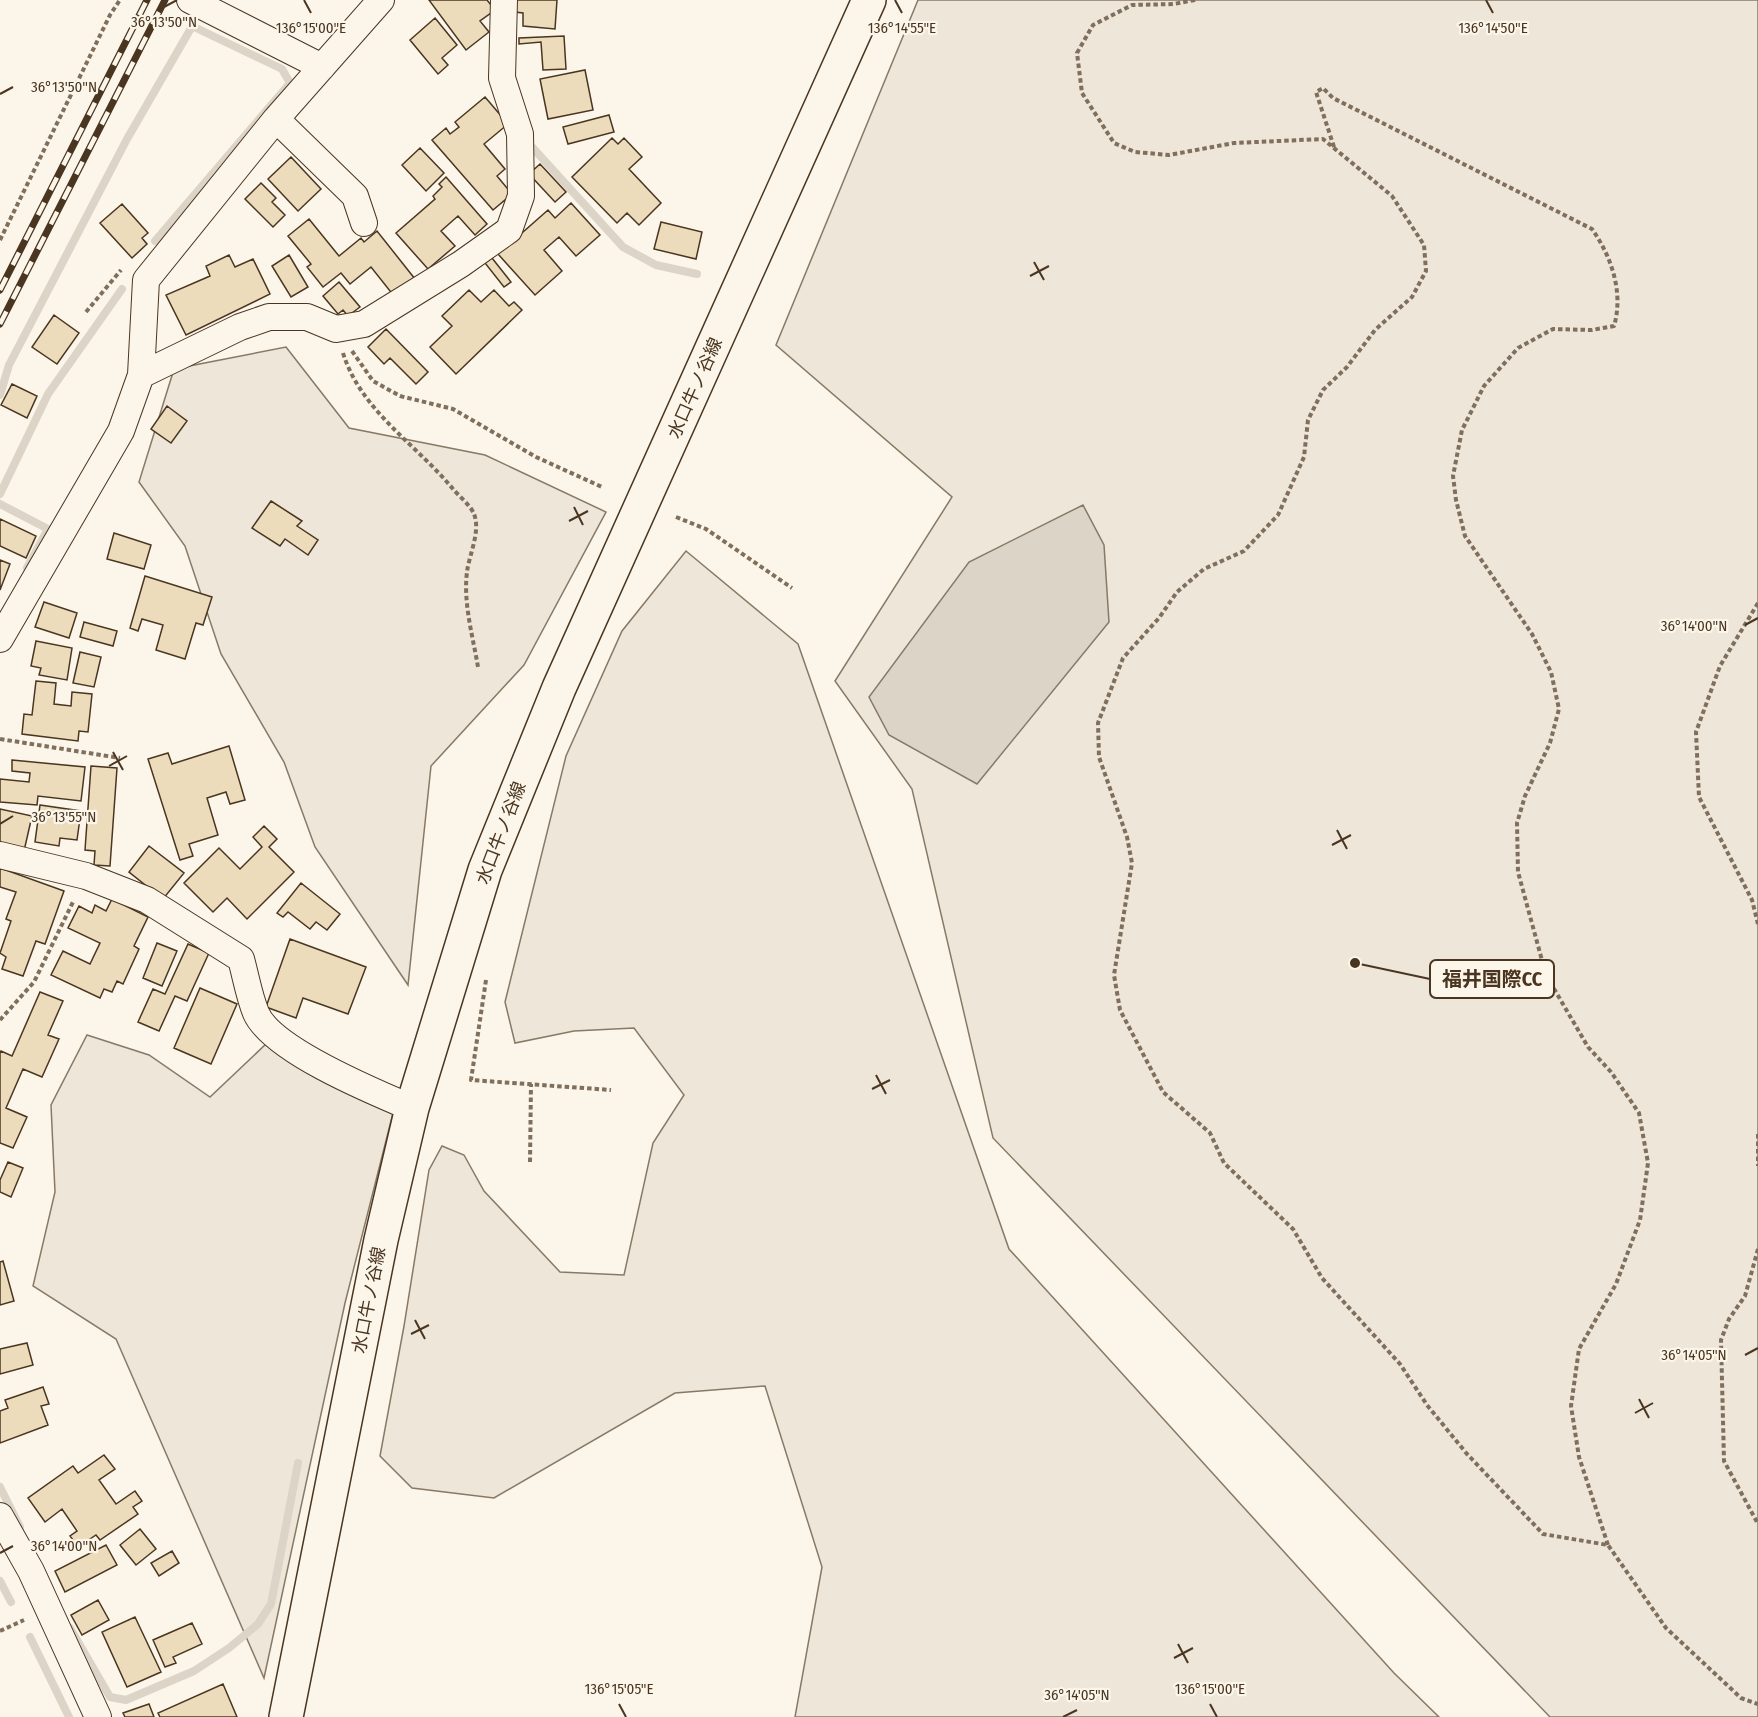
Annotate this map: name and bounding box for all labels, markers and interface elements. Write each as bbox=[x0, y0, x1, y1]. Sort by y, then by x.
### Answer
text: 36°13'50"N bbox=[131, 13, 197, 31]
text: 136°15'00"E bbox=[276, 19, 346, 37]
text: 136°14'55"E bbox=[868, 19, 936, 37]
text: 136°14'50"E bbox=[1458, 19, 1528, 37]
text: 36°13'50"N bbox=[31, 78, 97, 96]
street label: 水口牛ノ谷線 bbox=[663, 334, 727, 442]
text: 36°14'00"N bbox=[1661, 617, 1727, 635]
street label: 水口牛ノ谷線 bbox=[471, 779, 531, 887]
text: 36°13'55"N bbox=[32, 808, 96, 826]
callout: 福井国際CC bbox=[1430, 960, 1554, 998]
text: 福井国際CC bbox=[1442, 967, 1543, 991]
street label: 水口牛ノ谷線 bbox=[348, 1245, 390, 1355]
text: 36°14'05"N bbox=[1661, 1346, 1727, 1364]
text: 36°14'00"N bbox=[31, 1537, 97, 1555]
text: 136°15'05"E bbox=[584, 1680, 654, 1698]
text: 136°15'00"E bbox=[1175, 1680, 1245, 1698]
text: 36°14'05"N bbox=[1044, 1686, 1110, 1704]

